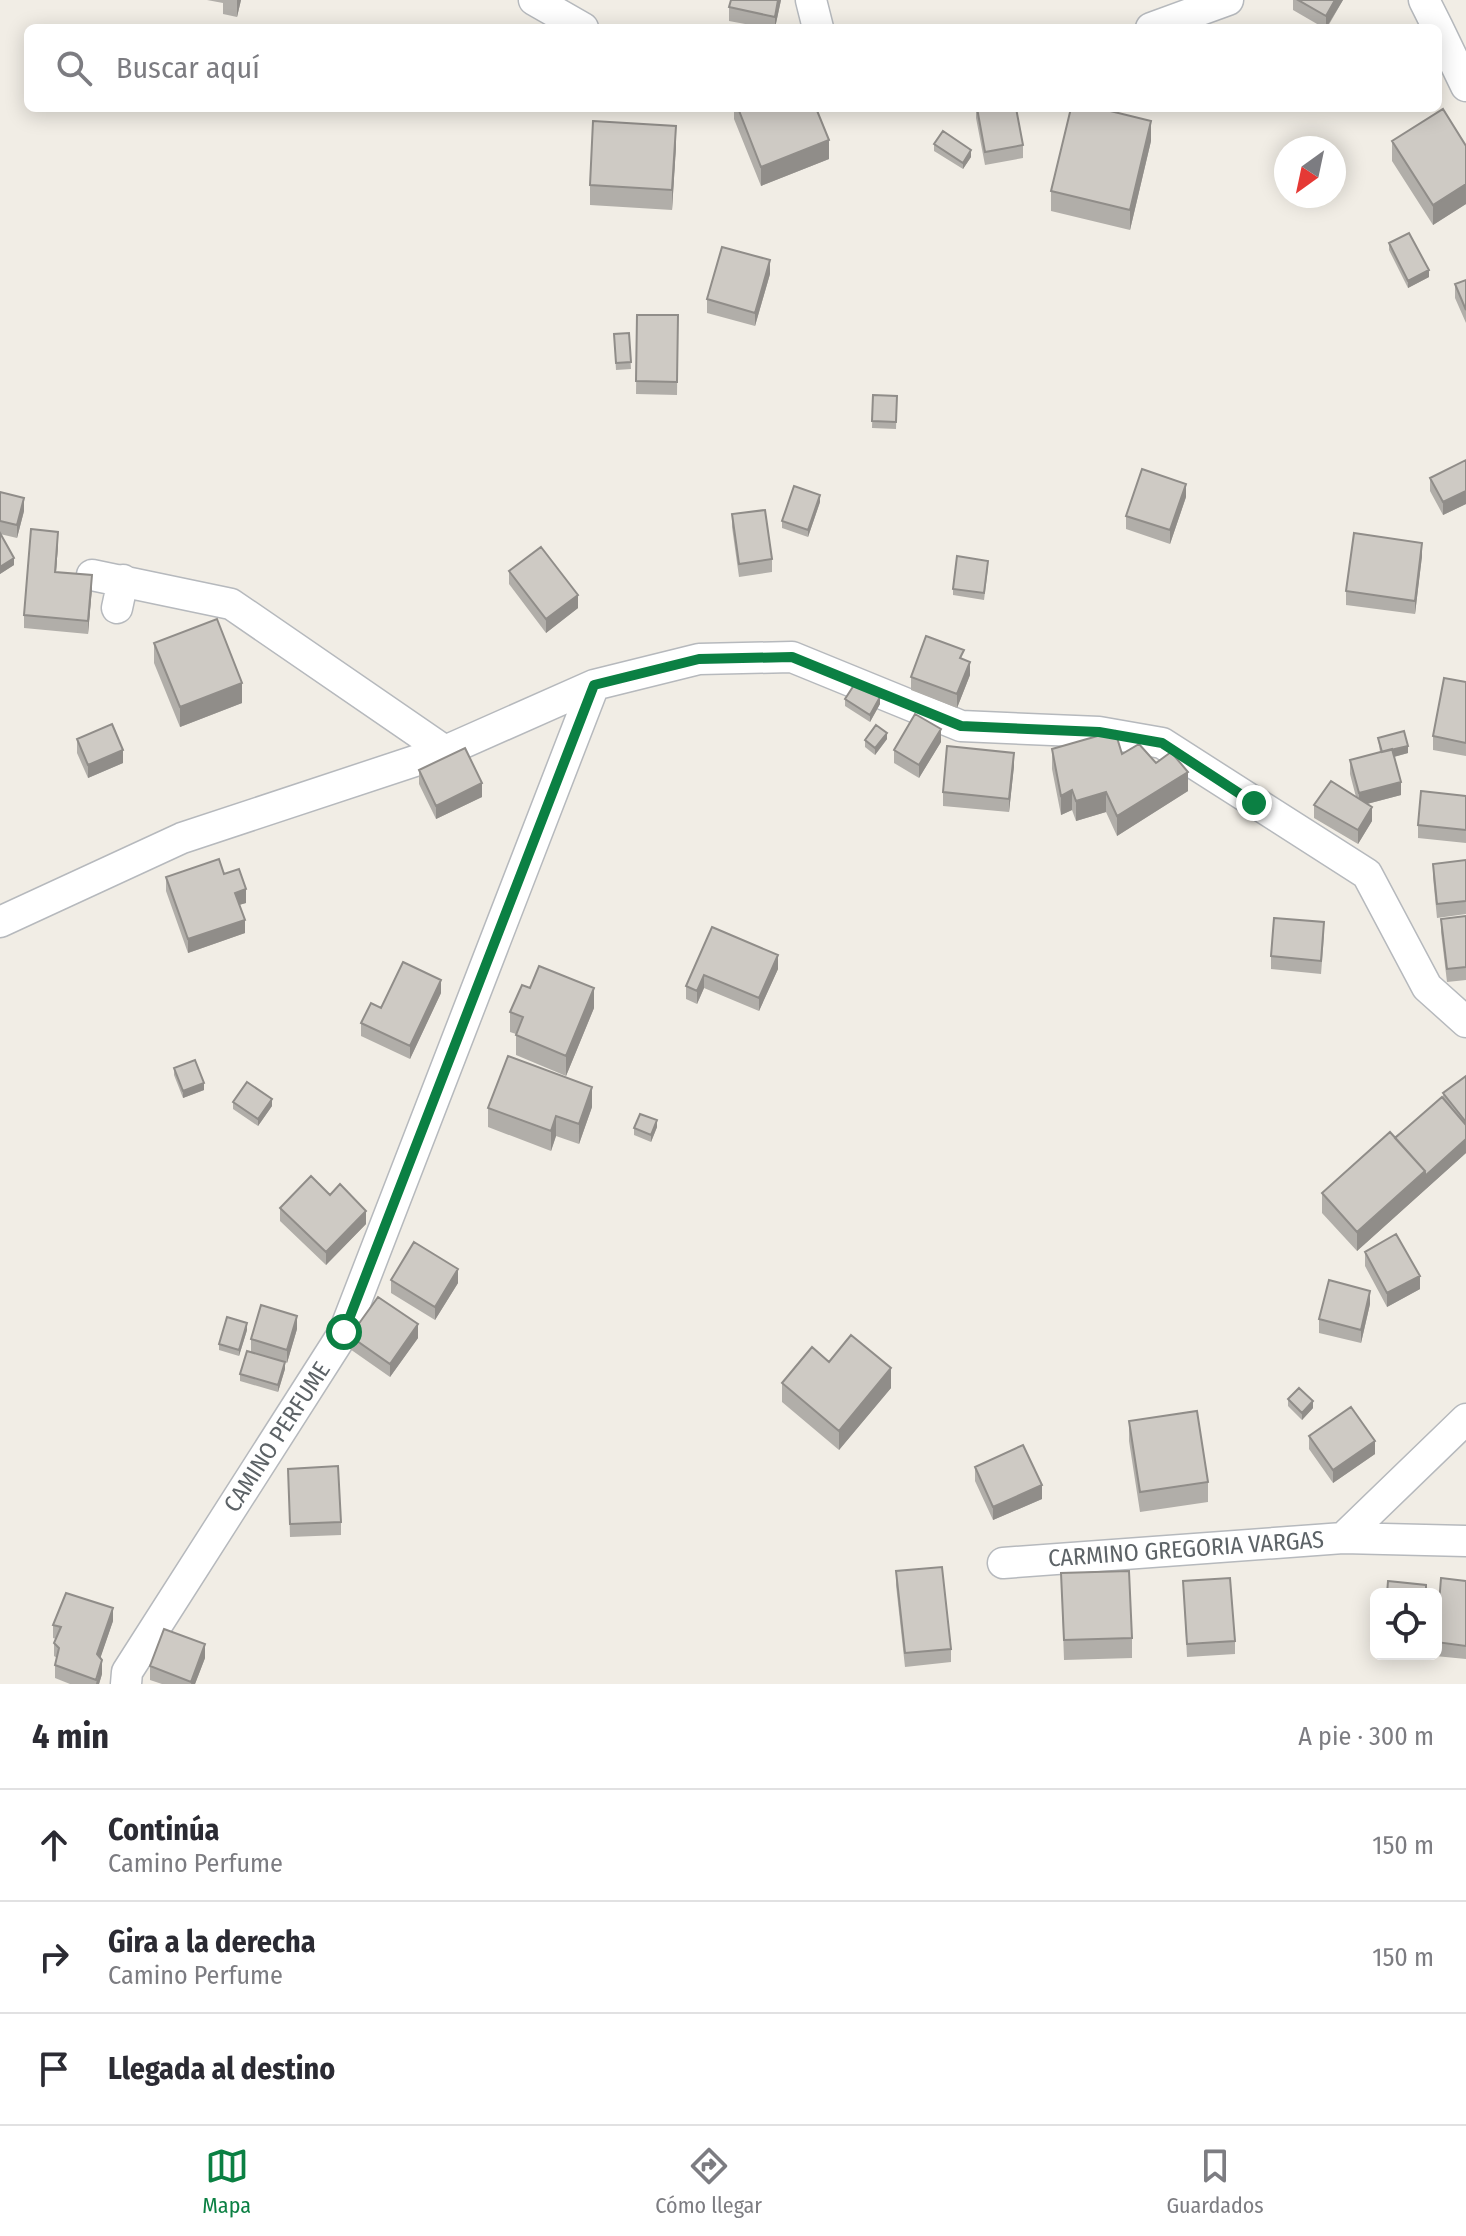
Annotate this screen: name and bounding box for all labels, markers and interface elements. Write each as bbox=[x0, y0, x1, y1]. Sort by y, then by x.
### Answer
search box bbox=[24, 24, 1442, 112]
icon: search bbox=[52, 46, 96, 90]
text: Buscar aquí bbox=[116, 50, 260, 86]
north arrow bbox=[1274, 136, 1346, 208]
route end bbox=[1236, 785, 1272, 821]
route start bbox=[326, 1314, 362, 1350]
street label: CAMINO PERFUME bbox=[218, 1357, 336, 1517]
street label: CARMINO GREGORIA VARGAS bbox=[1047, 1525, 1325, 1573]
map controls bbox=[1370, 1588, 1442, 1660]
button: locate bbox=[1370, 1588, 1442, 1660]
text: 4 min bbox=[32, 1716, 109, 1757]
text: A pie · 300 m bbox=[1298, 1721, 1434, 1752]
text: Continúa bbox=[108, 1812, 219, 1848]
icon: ahead bbox=[32, 1823, 76, 1867]
text: 150 m bbox=[1372, 1830, 1434, 1861]
text: Camino Perfume bbox=[108, 1848, 283, 1879]
text: Gira a la derecha bbox=[108, 1924, 316, 1960]
icon: right bbox=[32, 1935, 76, 1979]
text: 150 m bbox=[1372, 1942, 1434, 1973]
text: Camino Perfume bbox=[108, 1960, 283, 1991]
icon: arrive bbox=[32, 2047, 76, 2091]
text: Llegada al destino bbox=[108, 2051, 335, 2087]
tab: Mapa bbox=[202, 2144, 251, 2219]
tab: Cómo llegar bbox=[655, 2144, 762, 2219]
tab: Guardados bbox=[1166, 2144, 1264, 2219]

